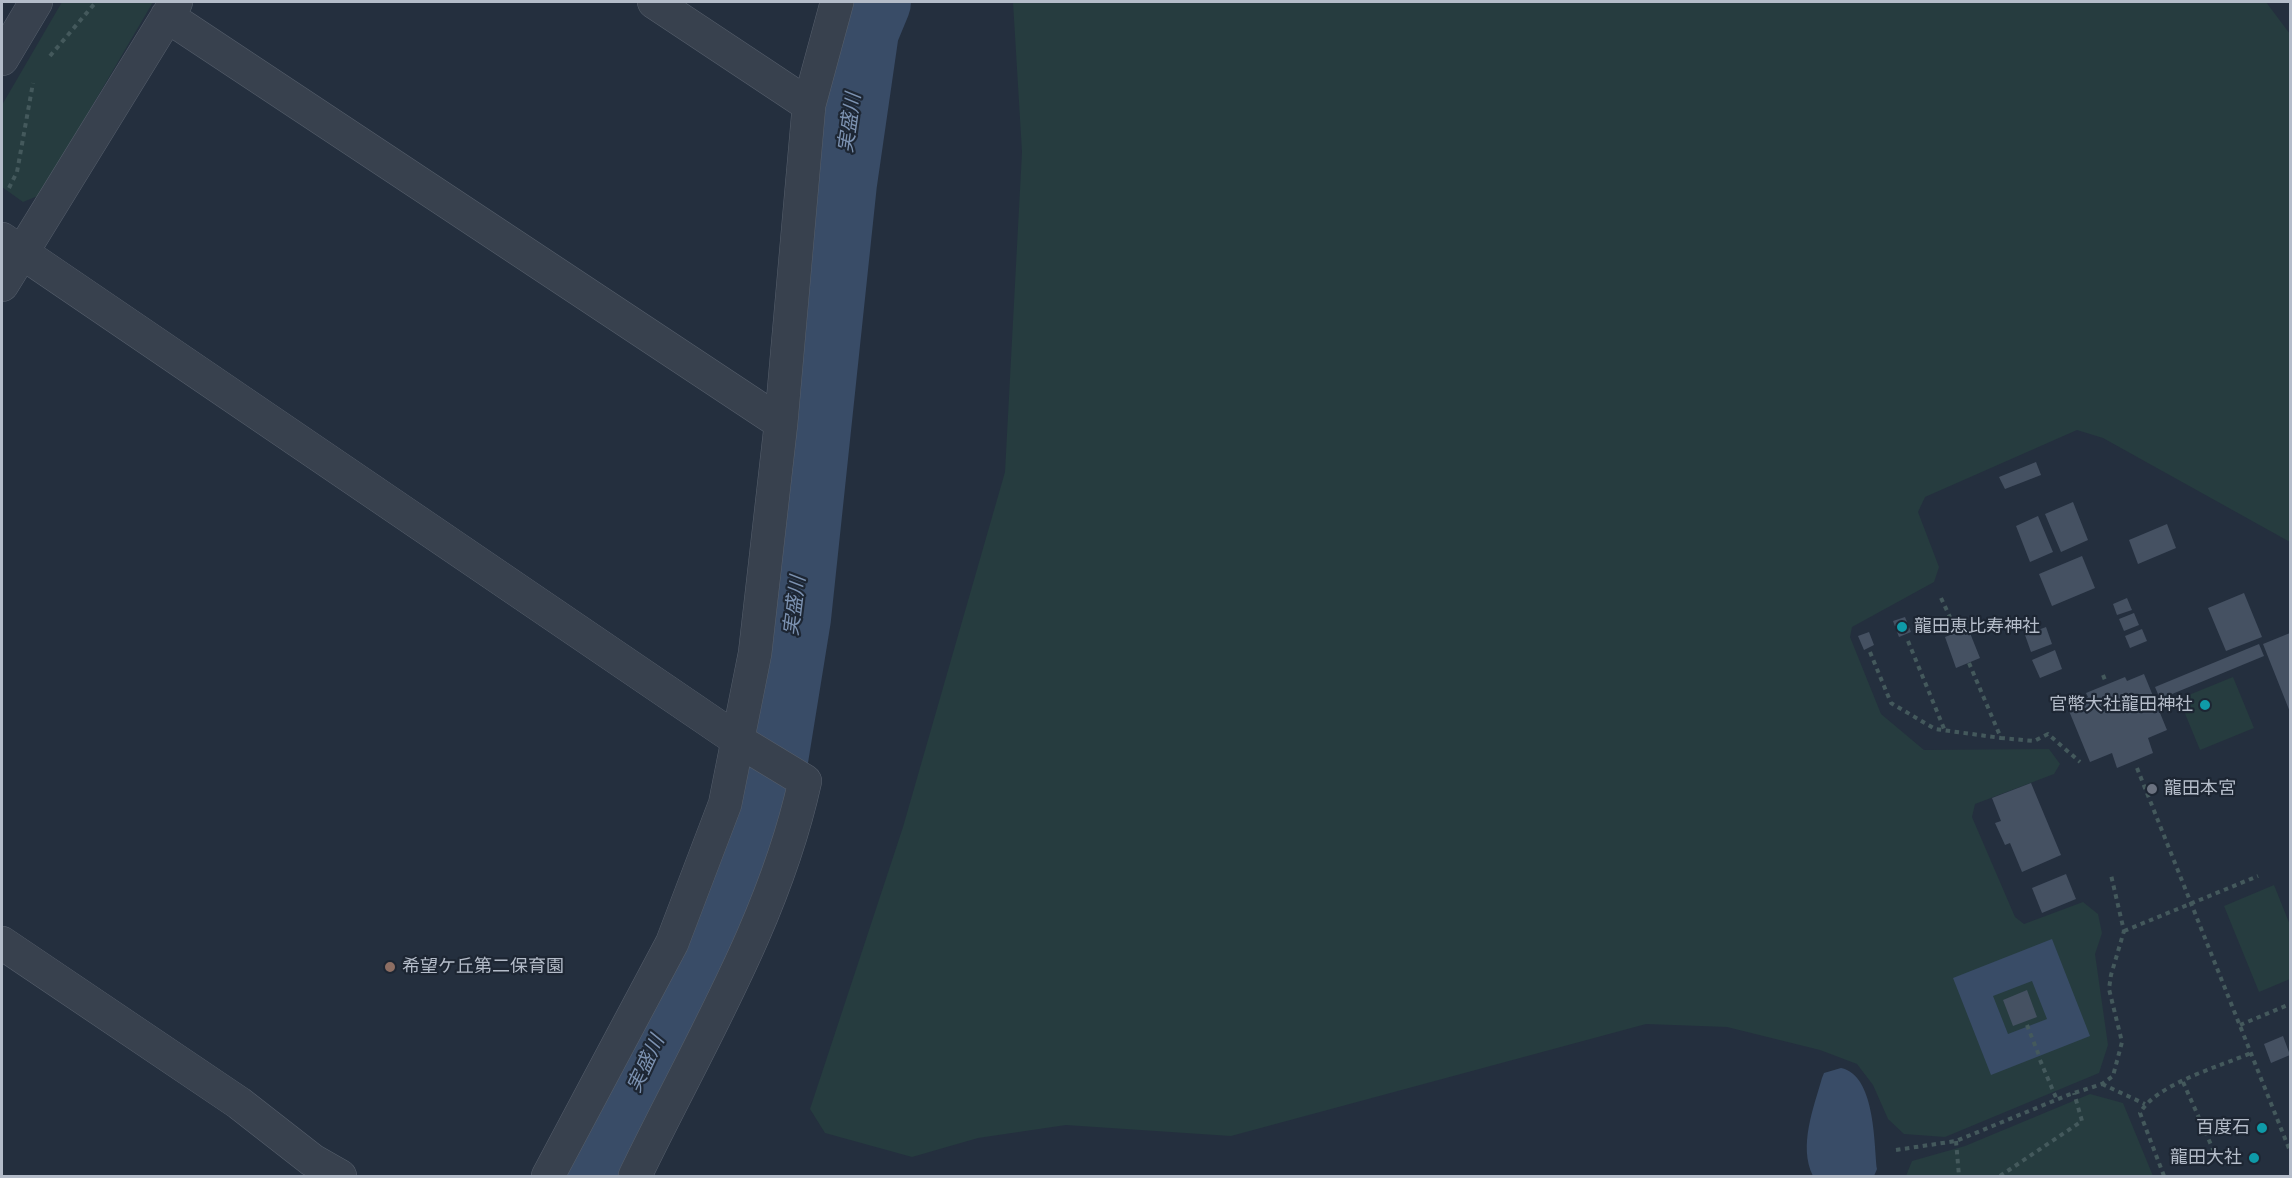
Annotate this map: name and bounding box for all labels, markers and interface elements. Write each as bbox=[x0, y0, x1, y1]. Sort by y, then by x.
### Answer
water label: 実盛川 bbox=[834, 92, 866, 154]
water label: 実盛川 bbox=[779, 575, 811, 637]
place label: 龍田恵比寿神社 bbox=[1914, 616, 2040, 638]
marker: 龍田恵比寿神社 bbox=[1895, 620, 1909, 634]
place label: 官幣大社龍田神社 bbox=[2049, 694, 2193, 716]
marker: 官幣大社龍田神社 bbox=[2198, 698, 2212, 712]
place label: 龍田本宮 bbox=[2164, 778, 2236, 800]
marker: 龍田本宮 bbox=[2145, 782, 2159, 796]
place label: 希望ケ丘第二保育園 bbox=[402, 956, 564, 978]
marker: 希望ケ丘第二保育園 bbox=[383, 960, 397, 974]
water label: 実盛川 bbox=[622, 1032, 670, 1096]
place label: 百度石 bbox=[2196, 1117, 2250, 1139]
marker: 百度石 bbox=[2255, 1121, 2269, 1135]
place label: 龍田大社 bbox=[2170, 1147, 2242, 1169]
marker: 龍田大社 bbox=[2247, 1151, 2261, 1165]

